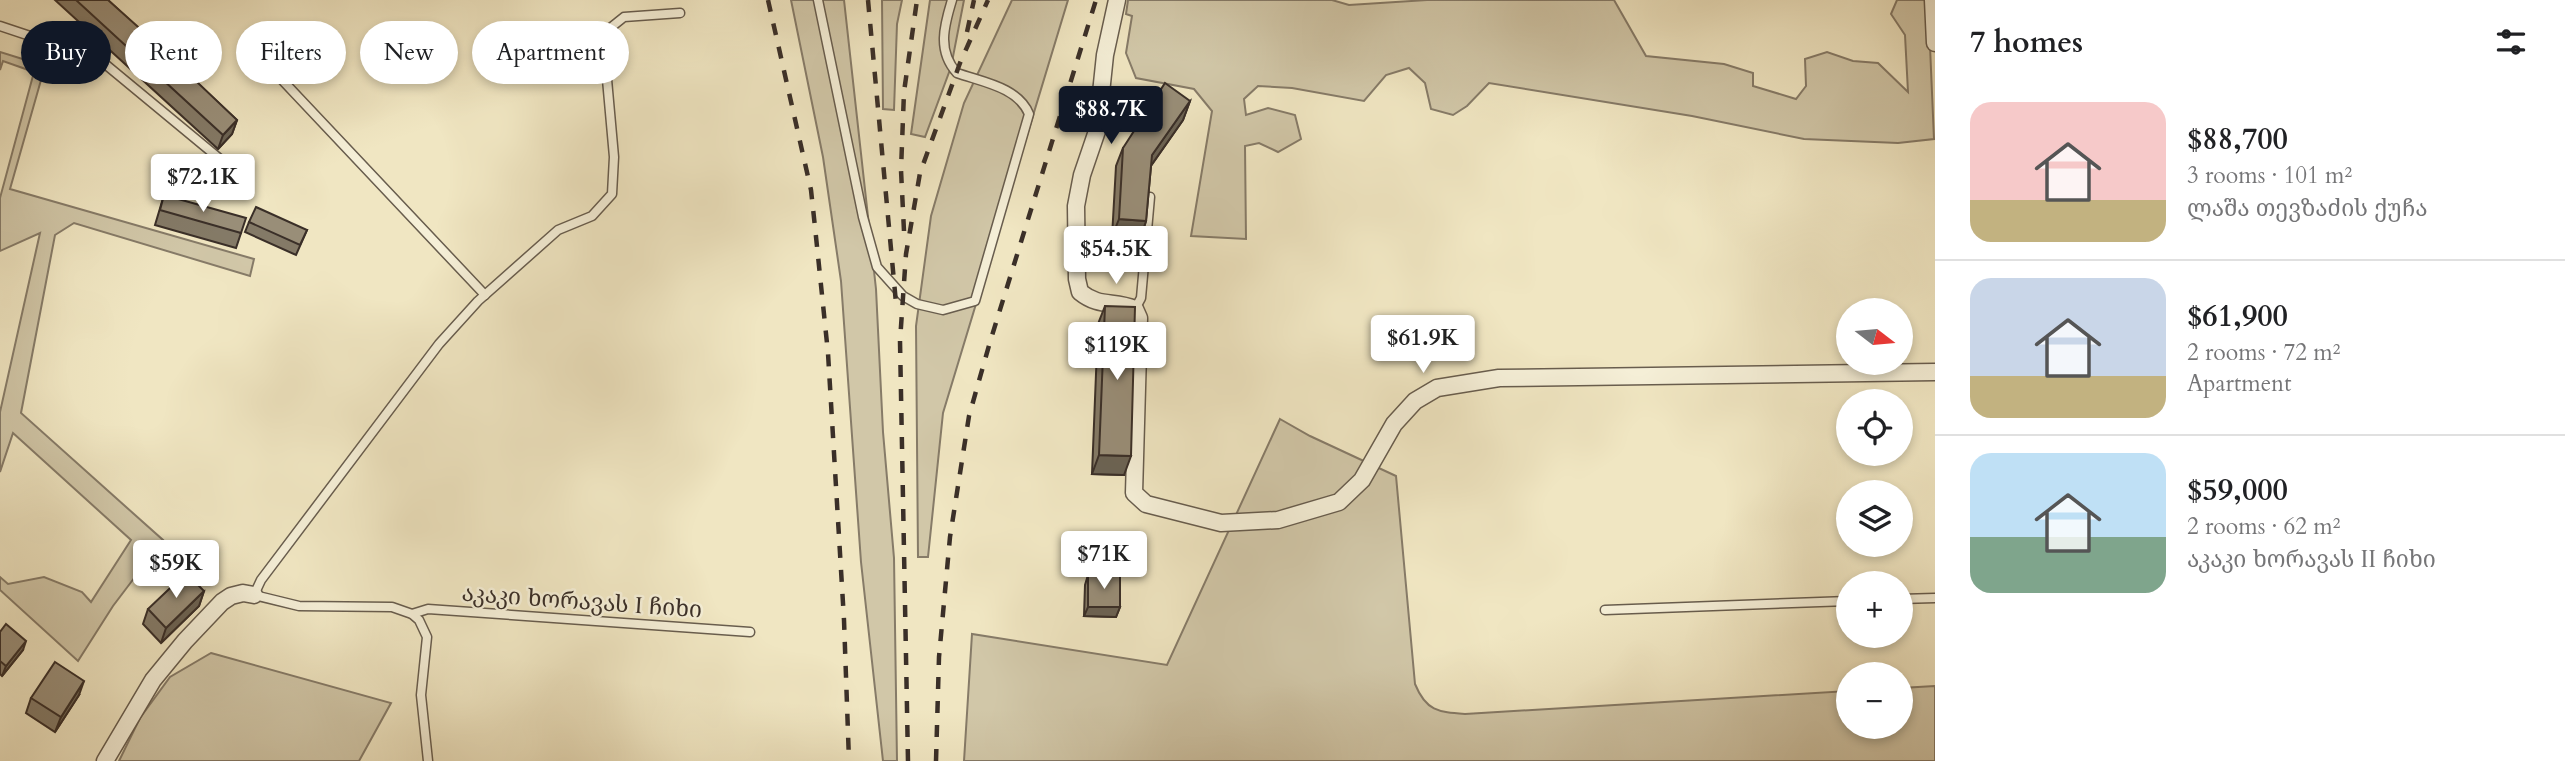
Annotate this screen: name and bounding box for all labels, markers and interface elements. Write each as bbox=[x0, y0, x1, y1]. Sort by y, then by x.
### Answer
chip: Buy bbox=[21, 21, 111, 84]
chip: Rent bbox=[125, 21, 222, 84]
chip: Filters bbox=[236, 21, 346, 84]
chip: New bbox=[360, 21, 458, 84]
chip: Apartment bbox=[472, 21, 629, 84]
text: 7 homes bbox=[1970, 22, 2083, 63]
icon: filters bbox=[2492, 23, 2530, 61]
pin: $88.7K bbox=[1054, 86, 1168, 146]
text: $88.7K bbox=[1075, 93, 1147, 124]
text: $88,700 bbox=[2187, 119, 2288, 160]
icon: home bbox=[2026, 130, 2110, 214]
pin: $72.1K bbox=[146, 154, 260, 214]
text: 3 rooms · 101 m² bbox=[2187, 160, 2352, 191]
text: $72.1K bbox=[167, 161, 239, 192]
text: ლაშა თევზაძის ქუჩა bbox=[2187, 193, 2428, 224]
pin: $54.5K bbox=[1059, 226, 1173, 286]
text: $54.5K bbox=[1080, 233, 1152, 264]
text: $61,900 bbox=[2187, 296, 2288, 337]
north arrow bbox=[1836, 298, 1913, 374]
map controls bbox=[1836, 298, 1913, 739]
icon: home bbox=[2026, 306, 2110, 390]
pin: $61.9K bbox=[1366, 316, 1480, 375]
pin: $119K bbox=[1068, 322, 1166, 382]
text: $61.9K bbox=[1387, 322, 1459, 353]
text: $119K bbox=[1084, 329, 1150, 360]
text: 2 rooms · 72 m² bbox=[2187, 337, 2340, 368]
text: Apartment bbox=[2187, 368, 2291, 399]
button: locate bbox=[1836, 389, 1913, 466]
text: $59,000 bbox=[2187, 470, 2288, 511]
button: layers bbox=[1836, 480, 1913, 557]
icon: home bbox=[2026, 481, 2110, 565]
text: 2 rooms · 62 m² bbox=[2187, 511, 2340, 542]
pin: $71K bbox=[1063, 532, 1145, 591]
text: $71K bbox=[1077, 538, 1131, 569]
pin: $59K bbox=[135, 540, 217, 600]
text: აკაკი ხორავას II ჩიხი bbox=[2187, 544, 2436, 575]
text: $59K bbox=[149, 547, 203, 578]
button: + bbox=[1836, 571, 1913, 648]
street label: აკაკი ხორავას I ჩიხი bbox=[461, 578, 703, 625]
button: − bbox=[1836, 662, 1913, 739]

